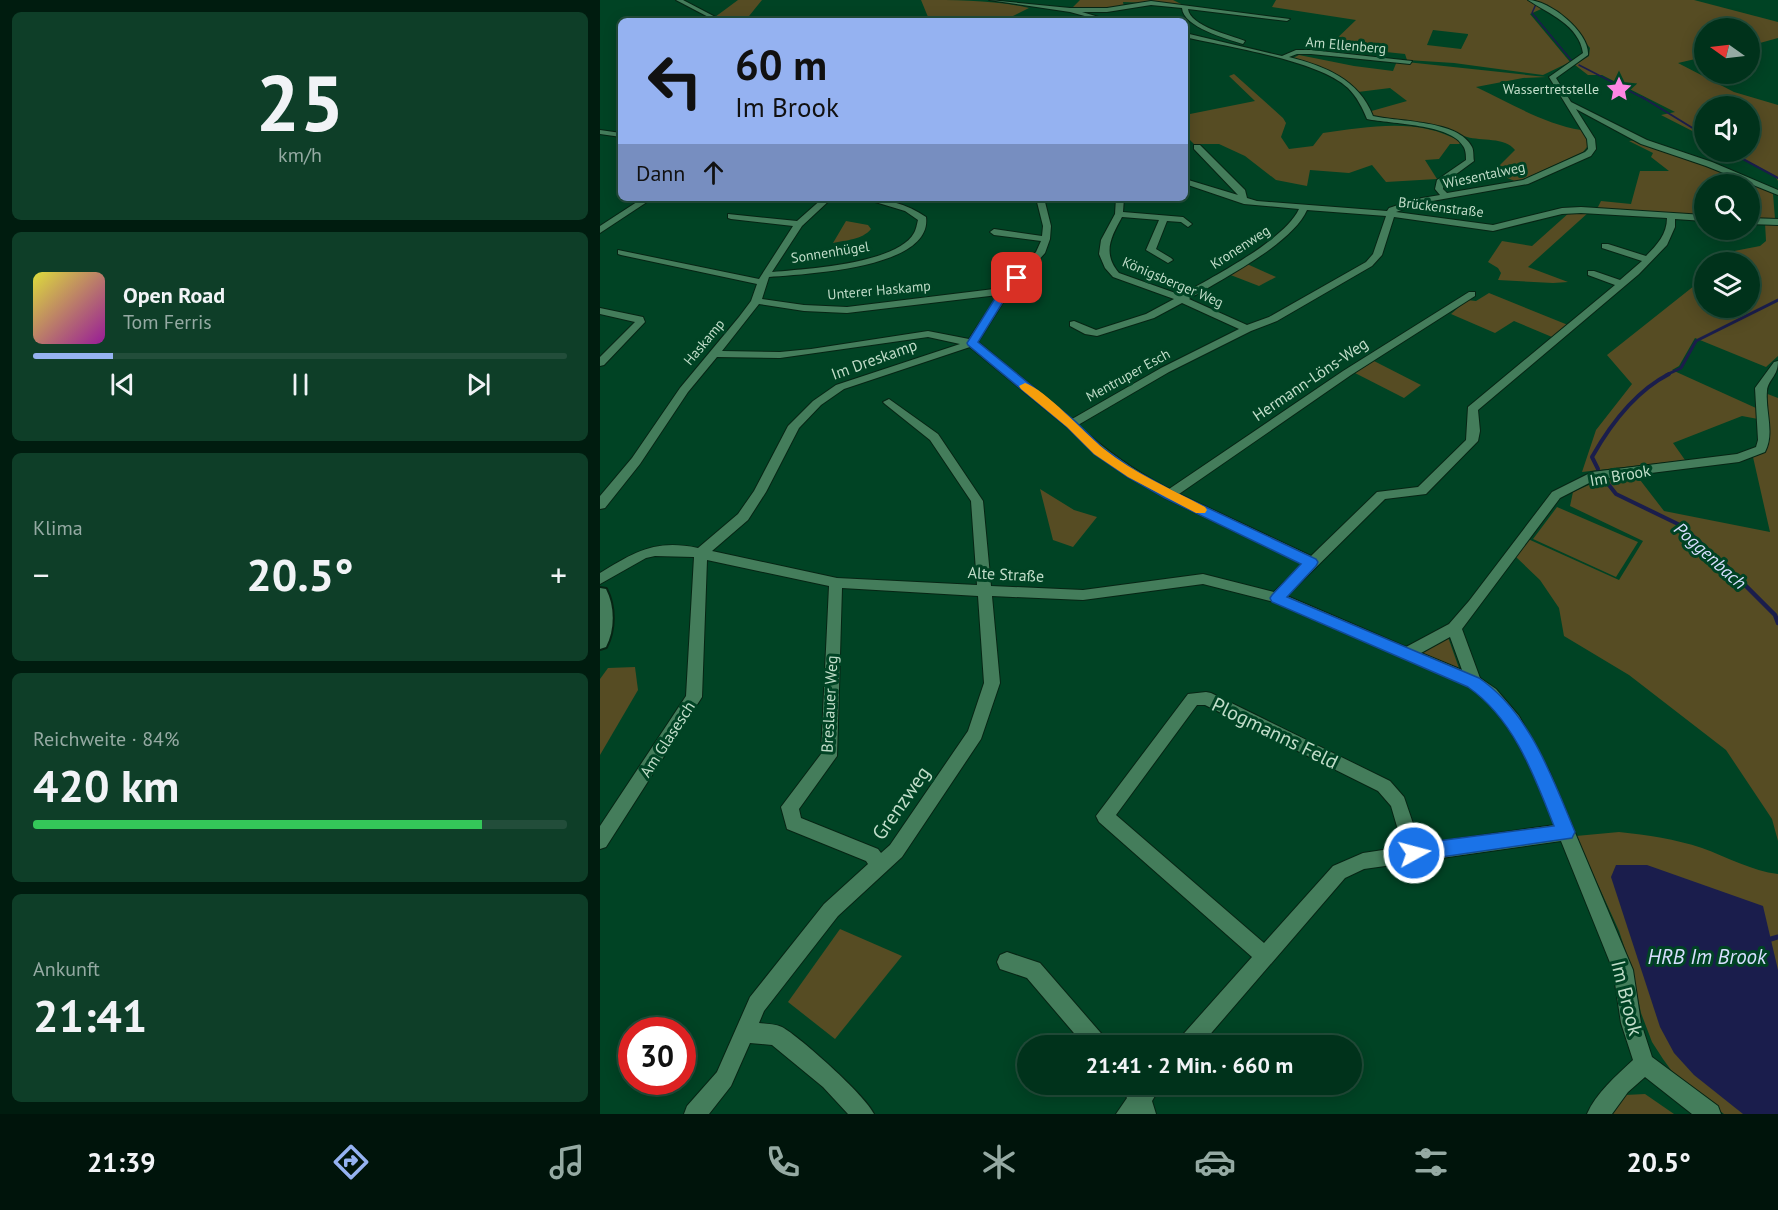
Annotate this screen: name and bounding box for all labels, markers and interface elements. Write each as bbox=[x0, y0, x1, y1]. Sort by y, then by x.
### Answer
north arrow bbox=[1694, 18, 1760, 84]
map controls bbox=[1694, 18, 1760, 318]
street label: Am Ellenberg bbox=[1305, 33, 1387, 57]
text: 60 m bbox=[735, 37, 827, 92]
icon: left bbox=[636, 42, 714, 120]
text: 25 bbox=[256, 52, 344, 153]
place icon: Wassertretstelle bbox=[1604, 74, 1634, 104]
place label: Wassertretstelle bbox=[1503, 80, 1599, 98]
text: Im Brook bbox=[735, 90, 839, 124]
button: sound bbox=[1694, 96, 1760, 162]
text: km/h bbox=[278, 142, 322, 168]
icon: ahead bbox=[697, 156, 730, 189]
street label: Wiesentalweg bbox=[1441, 158, 1527, 192]
text: Dann bbox=[636, 159, 685, 187]
button: search bbox=[1694, 174, 1760, 240]
street label: Brückenstraße bbox=[1397, 193, 1485, 221]
street label: Kronenweg bbox=[1207, 221, 1273, 273]
street label: Sonnenhügel bbox=[790, 237, 870, 267]
pin bbox=[991, 252, 1042, 303]
button: layers bbox=[1694, 252, 1760, 318]
street label: Königsberger Weg bbox=[1120, 253, 1226, 311]
icon: arrive bbox=[1000, 261, 1033, 294]
street label: Unterer Haskamp bbox=[827, 277, 931, 303]
text: Open Road bbox=[123, 281, 225, 309]
text: Tom Ferris bbox=[123, 309, 212, 335]
street label: Haskamp bbox=[679, 315, 729, 369]
street label: Hermann-Löns-Weg bbox=[1249, 333, 1371, 425]
street label: Im Dreskamp bbox=[828, 334, 920, 384]
street label: Mentruper Esch bbox=[1083, 344, 1173, 406]
icon: previous bbox=[106, 368, 139, 401]
icon: pause bbox=[284, 368, 317, 401]
icon: next bbox=[462, 368, 495, 401]
street label: Im Brook bbox=[1588, 460, 1652, 490]
text: Klima bbox=[33, 515, 83, 541]
water label: Poggenbach bbox=[1669, 517, 1751, 594]
text: 20.5° bbox=[246, 545, 354, 603]
text: − bbox=[33, 553, 50, 596]
text: + bbox=[550, 553, 567, 596]
street label: Alte Straße bbox=[967, 562, 1045, 586]
street label: Breslauer Weg bbox=[816, 655, 842, 753]
street label: Plogmanns Feld bbox=[1208, 691, 1342, 775]
street label: Am Glasesch bbox=[635, 697, 699, 781]
text: Reichweite · 84% bbox=[33, 726, 179, 752]
text: 420 km bbox=[33, 756, 179, 814]
street label: Grenzweg bbox=[866, 761, 936, 845]
position arrow bbox=[1382, 821, 1446, 885]
water label: HRB Im Brook bbox=[1648, 943, 1768, 970]
text: Ankunft bbox=[33, 956, 100, 982]
street label: Im Brook bbox=[1605, 958, 1649, 1039]
text: 21:41 bbox=[33, 986, 147, 1044]
speed limit sign: 30 bbox=[618, 1017, 696, 1095]
text: 21:41 · 2 Min. · 660 m bbox=[1086, 1051, 1293, 1079]
icon: directions bbox=[330, 1141, 372, 1183]
icon: music bbox=[546, 1141, 588, 1183]
icon: phone bbox=[762, 1141, 804, 1183]
icon: climate bbox=[978, 1141, 1020, 1183]
icon: car bbox=[1194, 1141, 1236, 1183]
icon: filters bbox=[1410, 1141, 1452, 1183]
text: 21:39 bbox=[87, 1145, 156, 1179]
text: 20.5° bbox=[1627, 1145, 1691, 1179]

